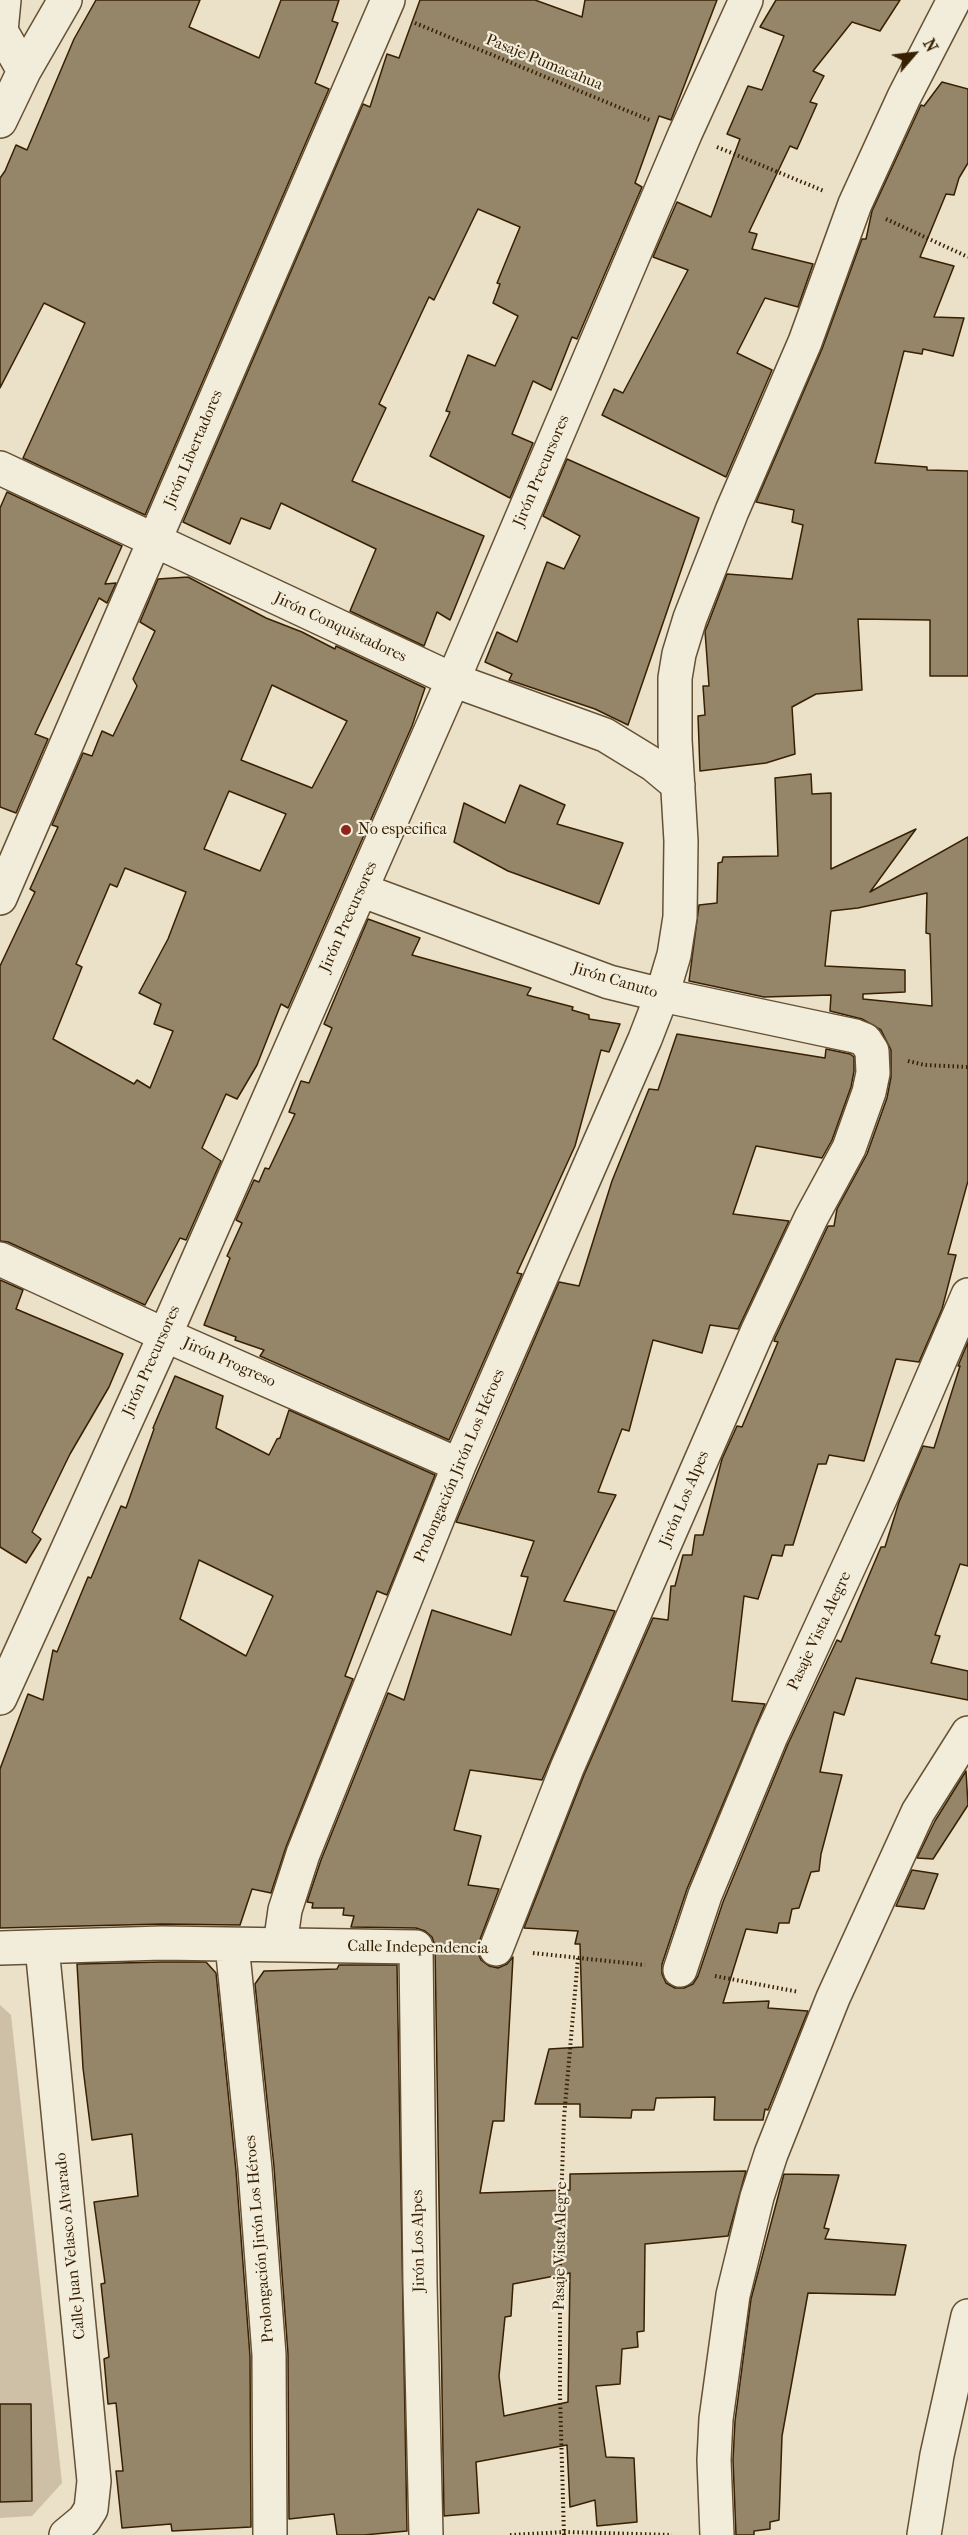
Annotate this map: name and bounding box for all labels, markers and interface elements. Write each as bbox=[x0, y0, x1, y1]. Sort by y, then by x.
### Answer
north arrow bbox=[884, 24, 944, 84]
street label: Pasaje Pumacahua bbox=[483, 31, 605, 95]
text: N bbox=[919, 35, 942, 55]
street label: Jirón Libertadores bbox=[161, 387, 227, 511]
street label: Jirón Precursores bbox=[510, 412, 574, 530]
street label: Jirón Conquistadores bbox=[271, 589, 409, 667]
place label: No especifica bbox=[358, 820, 447, 840]
marker: No especifica bbox=[339, 823, 353, 837]
street label: Jirón Precursores bbox=[316, 858, 382, 976]
street label: Jirón Canuto bbox=[570, 959, 660, 1003]
street label: Jirón Precursores bbox=[119, 1302, 185, 1420]
street label: Jirón Progreso bbox=[180, 1334, 278, 1392]
street label: Prolongación Jirón Los Héroes bbox=[410, 1366, 510, 1566]
street label: Jirón Los Alpes bbox=[656, 1448, 714, 1550]
street label: Pasaje Vista Alegre bbox=[784, 1568, 856, 1694]
street label: Calle Independencia bbox=[347, 1937, 489, 1959]
street label: Prolongación Jirón Los Héroes bbox=[241, 2134, 279, 2344]
street label: Calle Juan Velasco Alvarado bbox=[52, 2152, 90, 2340]
street label: Pasaje Vista Alegre bbox=[550, 2181, 572, 2311]
street label: Jirón Los Alpes bbox=[409, 2190, 429, 2292]

